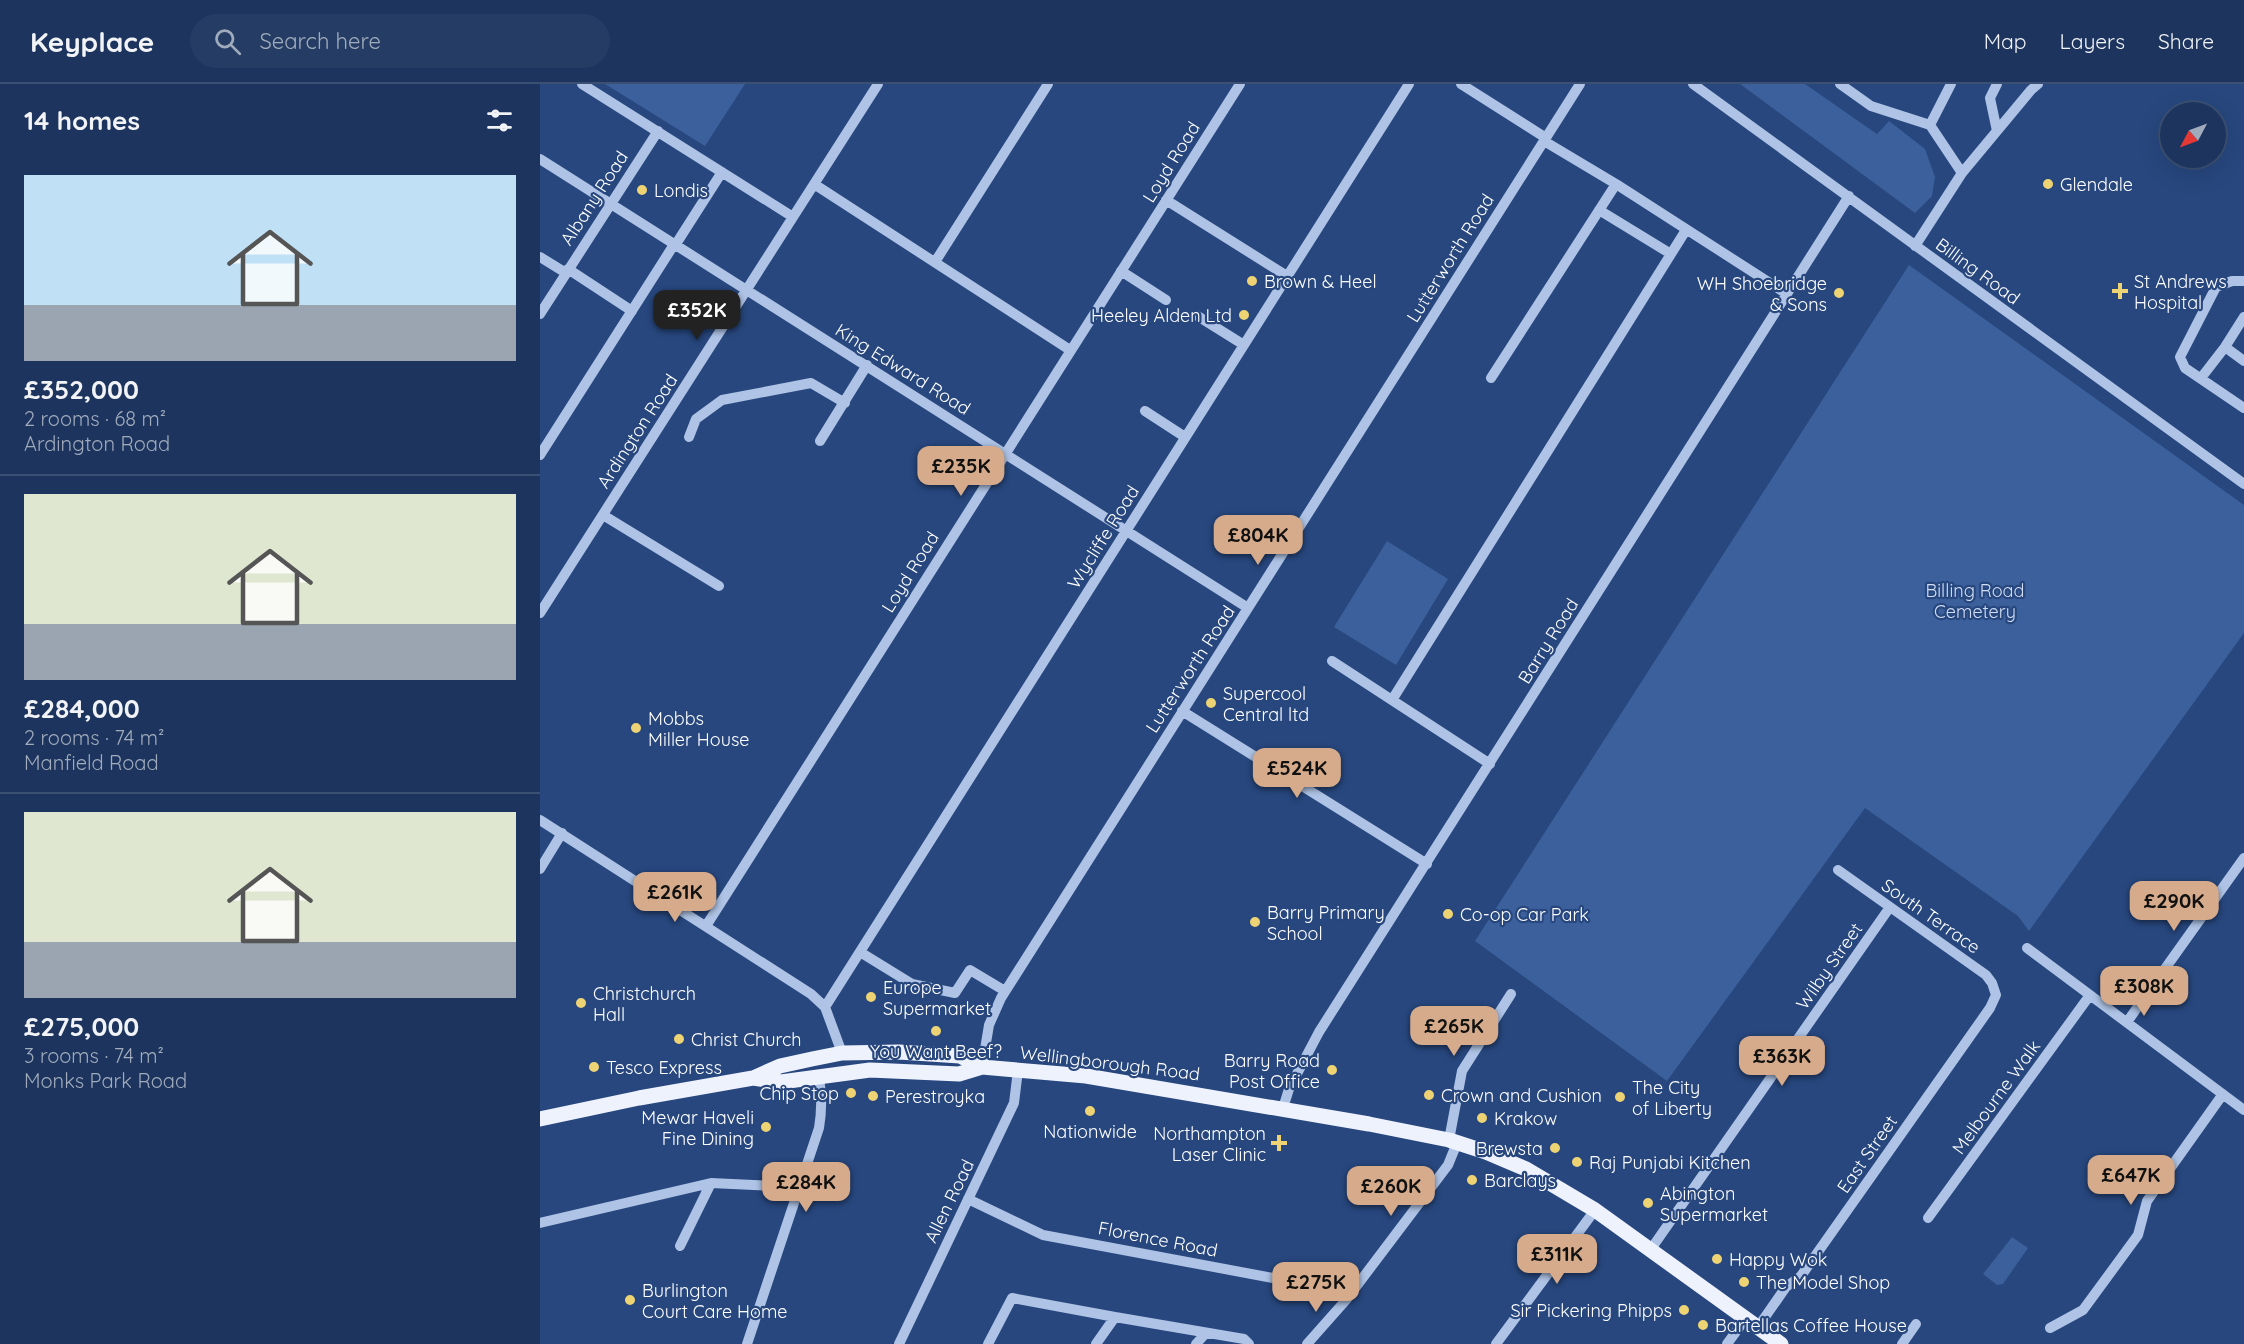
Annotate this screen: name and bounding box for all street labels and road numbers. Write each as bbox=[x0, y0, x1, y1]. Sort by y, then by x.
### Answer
street label: Loyd Road bbox=[1137, 117, 1205, 207]
street label: Albany Road bbox=[555, 147, 633, 249]
street label: Lutterworth Road bbox=[1401, 190, 1499, 326]
street label: Billing Road bbox=[1931, 233, 2025, 309]
street label: King Edward Road bbox=[831, 318, 975, 420]
street label: Ardington Road bbox=[592, 370, 682, 492]
street label: Wycliffe Road bbox=[1062, 481, 1144, 593]
street label: Loyd Road bbox=[876, 527, 944, 617]
street label: Barry Road bbox=[1513, 594, 1583, 688]
street label: Lutterworth Road bbox=[1140, 601, 1240, 737]
street label: South Terrace bbox=[1877, 873, 1985, 959]
street label: Wilby Street bbox=[1791, 918, 1867, 1014]
street label: Melbourne Walk bbox=[1947, 1035, 2045, 1159]
street label: Wellingborough Road bbox=[1019, 1041, 1201, 1085]
street label: East Street bbox=[1832, 1111, 1902, 1197]
street label: Allen Road bbox=[919, 1156, 979, 1246]
street label: Florence Road bbox=[1096, 1216, 1220, 1262]

